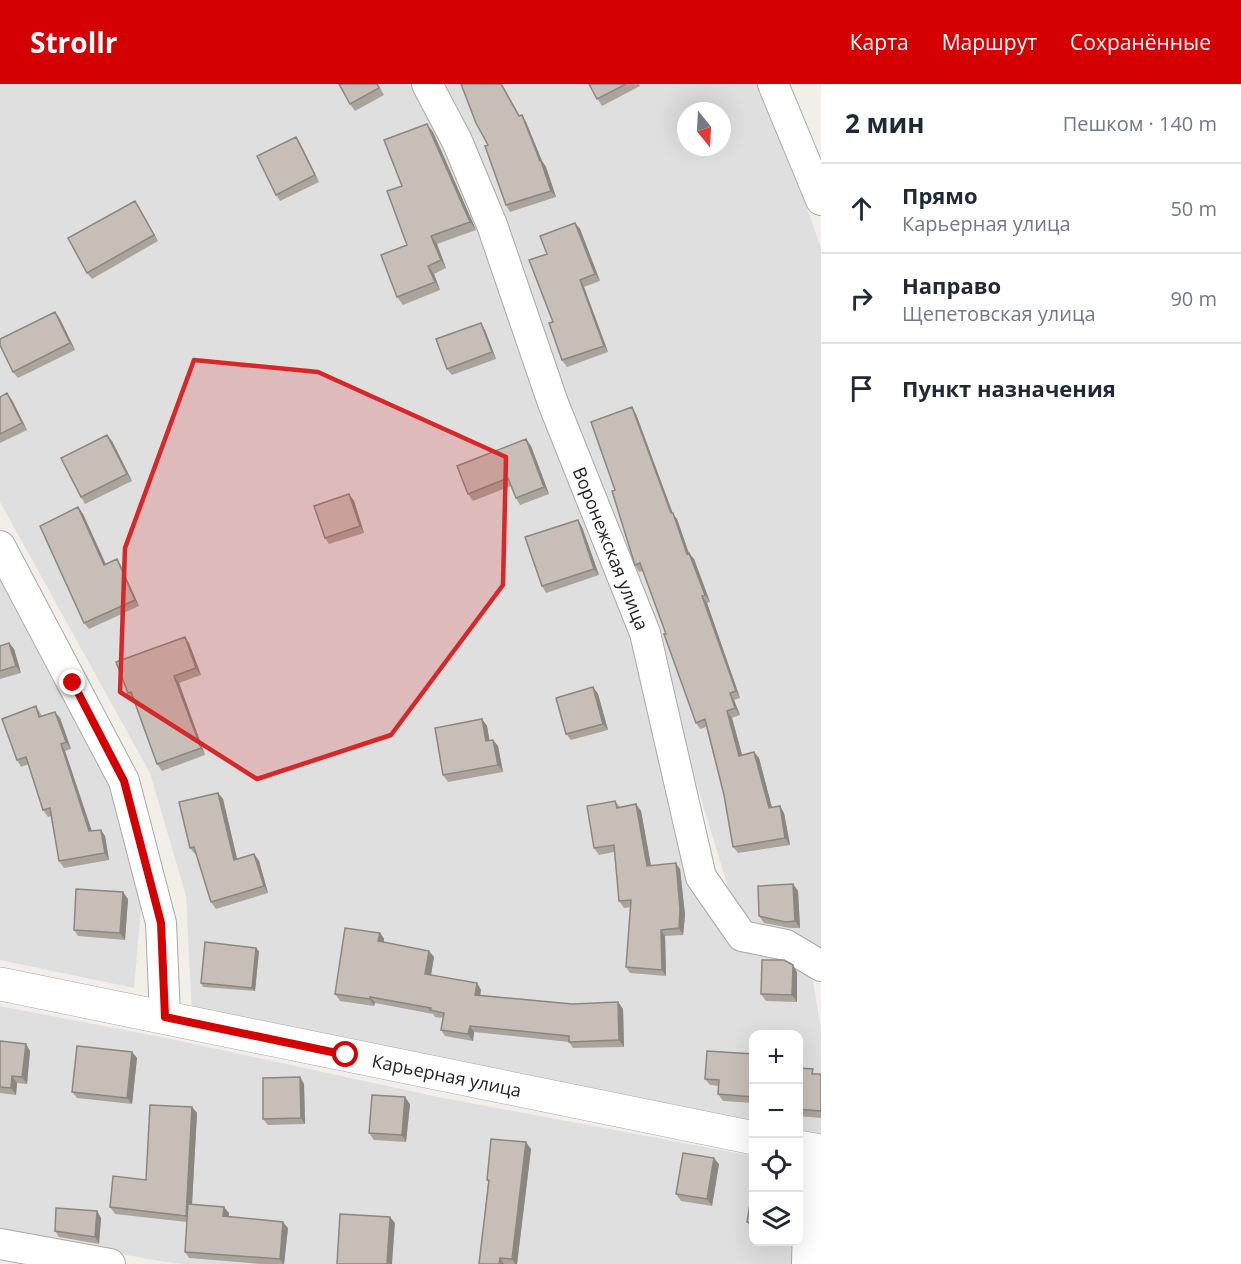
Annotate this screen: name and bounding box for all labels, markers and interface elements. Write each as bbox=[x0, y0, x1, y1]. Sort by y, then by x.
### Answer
text: Strollr bbox=[30, 23, 117, 61]
text: Карта bbox=[850, 28, 909, 56]
text: Маршрут bbox=[942, 28, 1037, 56]
text: Сохранённые bbox=[1070, 28, 1211, 56]
north arrow bbox=[677, 102, 731, 156]
text: 2 мин bbox=[845, 105, 925, 141]
text: Пешком · 140 m bbox=[1063, 110, 1217, 137]
text: Прямо bbox=[902, 180, 978, 210]
icon: ahead bbox=[845, 192, 878, 225]
text: 50 m bbox=[1170, 195, 1217, 222]
text: Карьерная улица bbox=[902, 210, 1071, 237]
text: Направо bbox=[902, 270, 1001, 300]
icon: right bbox=[845, 282, 878, 315]
text: 90 m bbox=[1170, 285, 1217, 312]
text: Щепетовская улица bbox=[902, 300, 1096, 327]
icon: arrive bbox=[845, 372, 878, 405]
text: Пункт назначения bbox=[902, 373, 1116, 403]
street label: Воронежская улица bbox=[568, 463, 655, 633]
route end bbox=[59, 669, 85, 695]
map controls bbox=[749, 1030, 803, 1246]
button: + bbox=[749, 1030, 803, 1084]
route start bbox=[332, 1041, 358, 1067]
street label: Карьерная улица bbox=[370, 1048, 524, 1102]
button: − bbox=[749, 1084, 803, 1138]
button: locate bbox=[749, 1138, 803, 1192]
button: layers bbox=[749, 1192, 803, 1246]

